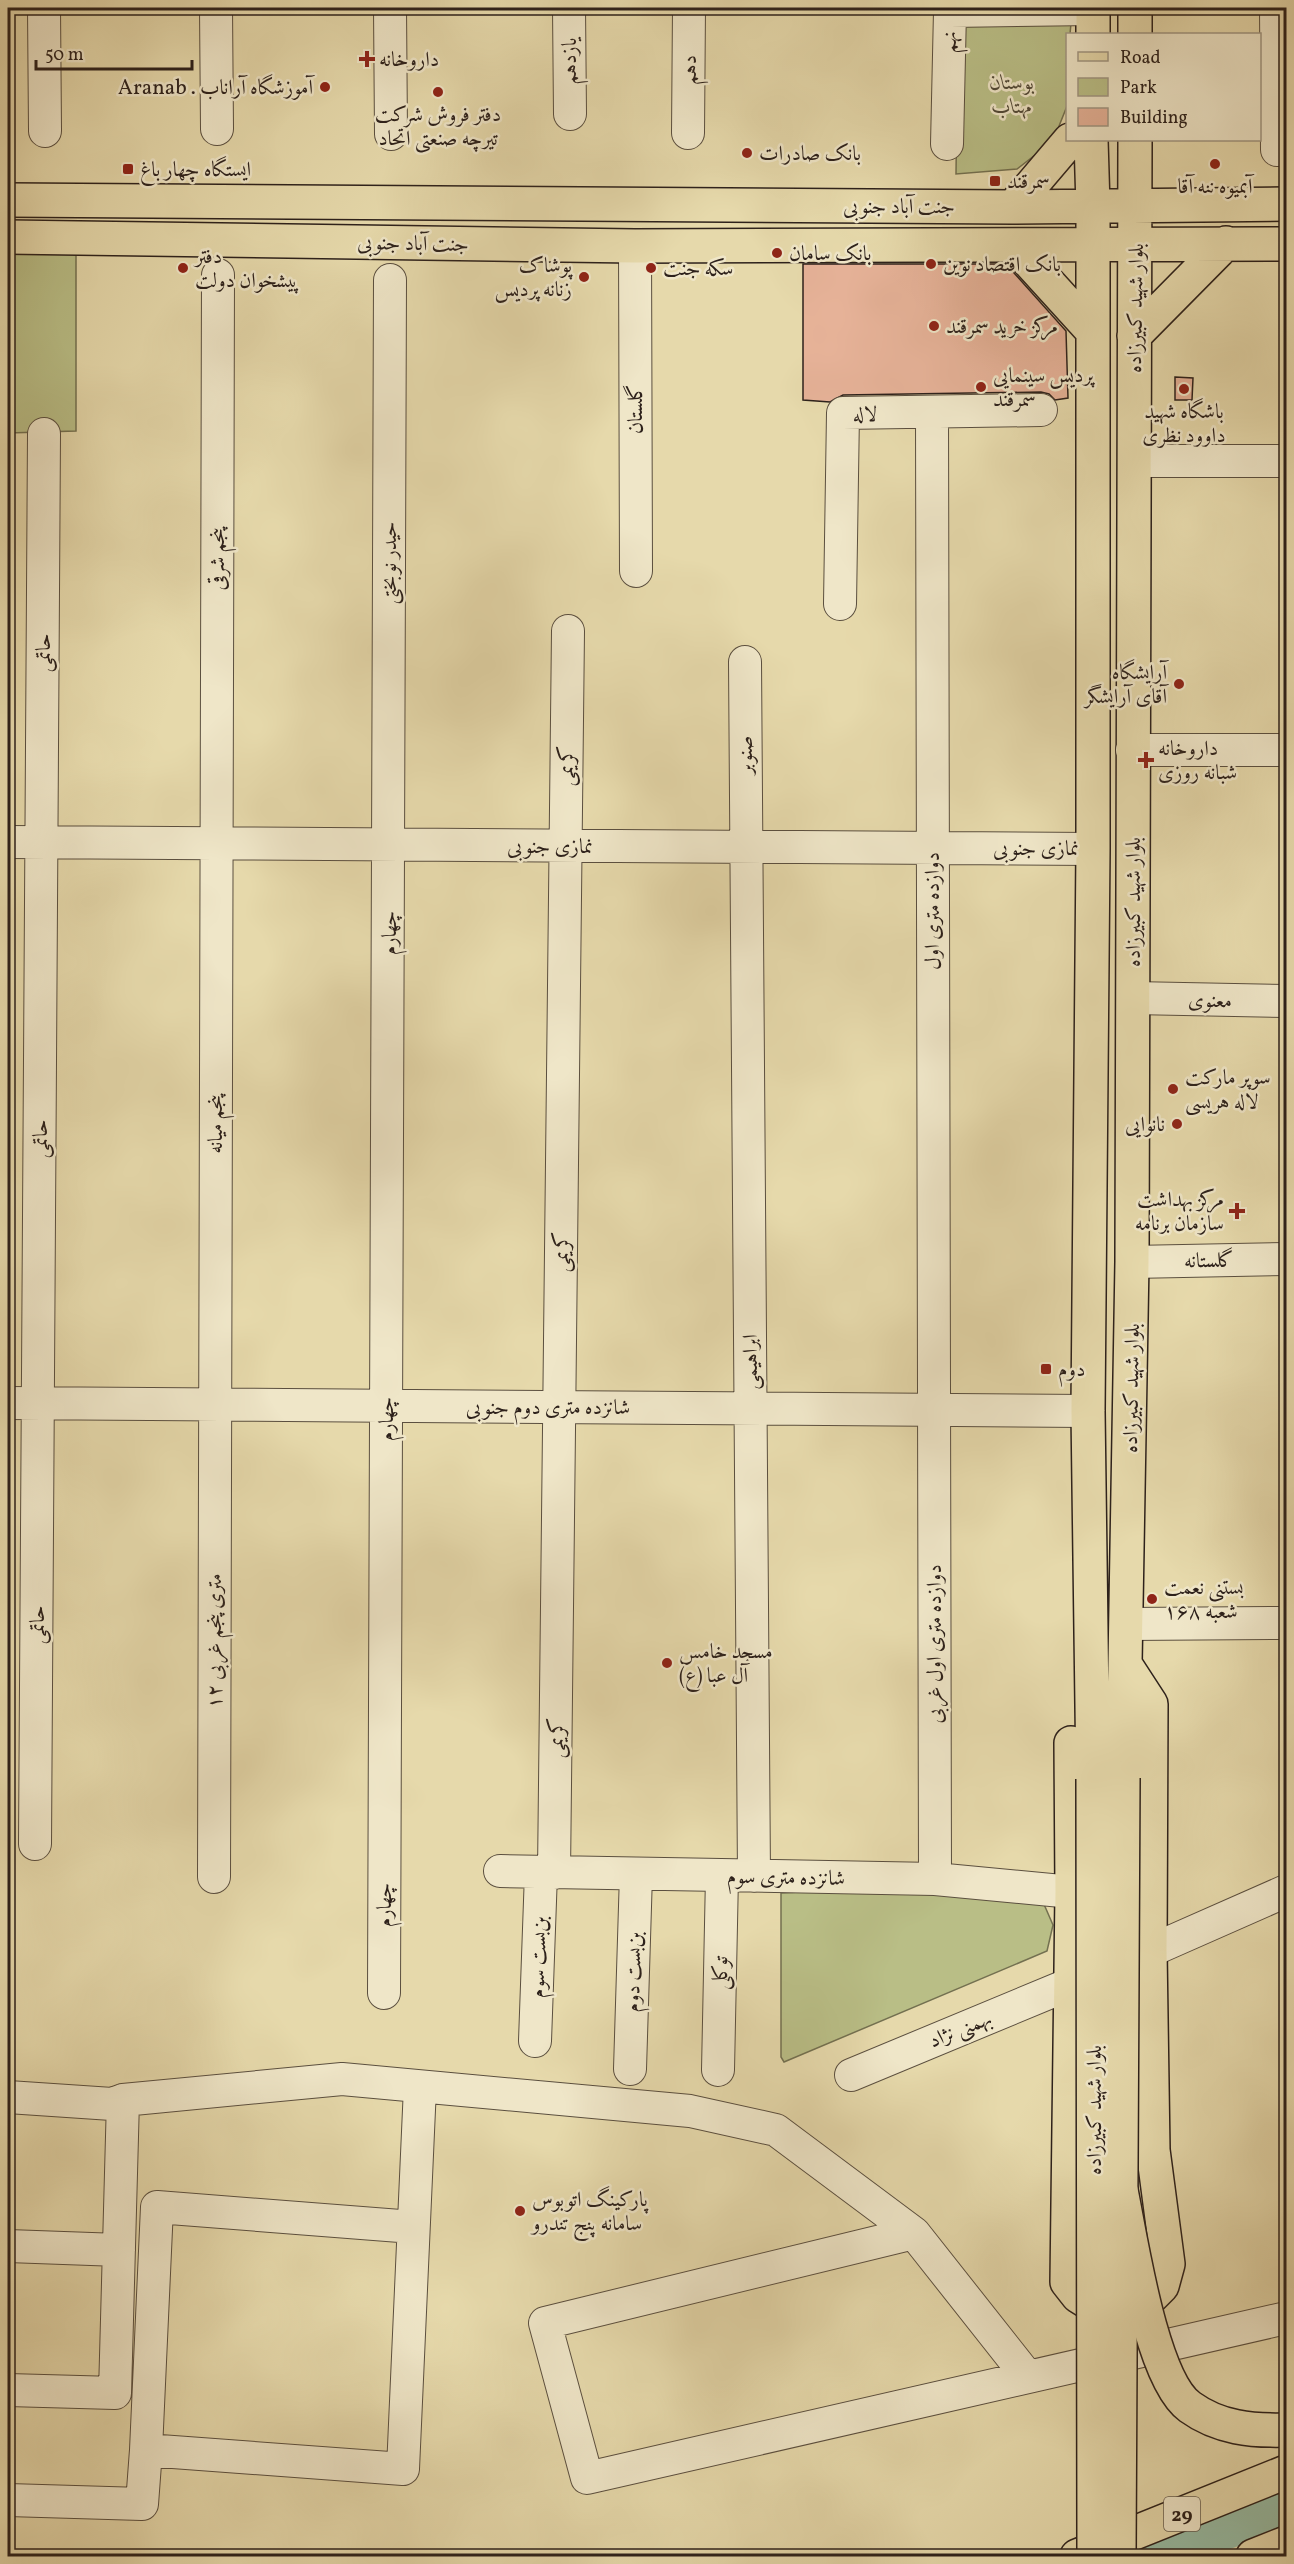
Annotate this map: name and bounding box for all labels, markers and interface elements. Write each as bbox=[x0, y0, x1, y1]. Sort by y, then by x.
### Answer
street label: نهم bbox=[936, 31, 969, 53]
scale bar bbox=[36, 33, 192, 71]
legend bbox=[1066, 33, 1261, 141]
street label: یازدهم bbox=[556, 36, 589, 85]
text: 50 m bbox=[45, 43, 84, 68]
place label: داروخانه bbox=[379, 46, 439, 75]
text: Road bbox=[1120, 46, 1161, 71]
marker: داروخانه bbox=[360, 52, 374, 66]
street label: دهم bbox=[676, 55, 709, 85]
park label: بوستان مهتاب bbox=[989, 69, 1035, 122]
place label: Aranab . آموزشگاه آراناب bbox=[118, 74, 315, 103]
text: Park bbox=[1120, 76, 1157, 101]
marker: Aranab . آموزشگاه آراناب bbox=[318, 80, 332, 94]
marker: دفتر فروش شرکت تیرچه صنعتی اتحاد bbox=[431, 85, 445, 99]
place label: دفتر فروش شرکت تیرچه صنعتی اتحاد bbox=[375, 101, 501, 154]
text: Building bbox=[1120, 106, 1188, 131]
place label: بانک صادرات bbox=[759, 140, 861, 169]
marker: بانک صادرات bbox=[740, 146, 754, 160]
place label: ایستگاه چهار باغ bbox=[140, 156, 251, 187]
marker: آبمیوه ننه آقا bbox=[1208, 157, 1222, 171]
marker: ایستگاه چهار باغ bbox=[121, 162, 135, 176]
place label: سمرقند bbox=[1007, 168, 1050, 197]
place label: آبمیوه ننه آقا bbox=[1177, 173, 1255, 202]
marker: سمرقند bbox=[988, 174, 1002, 188]
street label: جنت آباد جنوبی bbox=[843, 193, 955, 222]
street label: جنت آباد جنوبی bbox=[357, 229, 469, 260]
place label: بانک سامان bbox=[789, 240, 872, 269]
place label: دفتر پیشخوان دولت bbox=[193, 243, 300, 296]
street label: بلوار شهید کبیرزاده bbox=[1121, 243, 1152, 373]
marker: بانک سامان bbox=[770, 246, 784, 260]
place label: بانک اقتصاد نوین bbox=[943, 251, 1061, 280]
place label: پوشاک زنانه پردیس bbox=[494, 252, 573, 305]
place label: سکه جنت bbox=[663, 255, 733, 284]
marker: بانک اقتصاد نوین bbox=[924, 257, 938, 271]
marker: دفتر پیشخوان دولت bbox=[176, 261, 190, 275]
marker: سکه جنت bbox=[644, 261, 658, 275]
marker: پوشاک زنانه پردیس bbox=[577, 270, 591, 284]
place label: مرکز خرید سمرقند bbox=[946, 313, 1058, 342]
marker: مرکز خرید سمرقند bbox=[927, 319, 941, 333]
place label: پردیس سینمایی سمرقند bbox=[993, 362, 1096, 415]
marker: پردیس سینمایی سمرقند bbox=[974, 380, 988, 394]
marker: باشگاه شهید داوود نظری bbox=[1177, 382, 1191, 396]
street label: گلستان bbox=[622, 384, 651, 434]
place label: باشگاه شهید داوود نظری bbox=[1142, 398, 1226, 451]
street label: لاله bbox=[852, 401, 878, 430]
street label: حیدر نوبختی bbox=[376, 521, 405, 605]
street label: پنجم شرقی bbox=[204, 526, 237, 591]
street label: حاتمی bbox=[30, 633, 59, 673]
place label: آرایشگاه آقای آرایشگر bbox=[1083, 659, 1169, 712]
marker: آرایشگاه آقای آرایشگر bbox=[1172, 677, 1186, 691]
place label: داروخانه شبانه روزی bbox=[1158, 735, 1237, 788]
street label: صنوبر bbox=[732, 736, 761, 776]
street label: کریمی bbox=[553, 745, 582, 787]
marker: داروخانه شبانه روزی bbox=[1139, 753, 1153, 767]
street label: نمازی جنوبی bbox=[507, 833, 593, 862]
street label: نمازی جنوبی bbox=[993, 835, 1079, 864]
street label: بلوار شهید کبیرزاده bbox=[1120, 837, 1149, 967]
street label: دوازده متری اول bbox=[919, 852, 948, 970]
street label: چهارم bbox=[376, 911, 407, 955]
street label: معنوی bbox=[1188, 987, 1232, 1016]
place label: سوپر مارکت لاله هریسی bbox=[1185, 1064, 1271, 1117]
marker: سوپر مارکت لاله هریسی bbox=[1166, 1082, 1180, 1096]
street label: پنجم میانه bbox=[202, 1093, 235, 1154]
place label: نانوایی bbox=[1125, 1111, 1165, 1140]
marker: نانوایی bbox=[1170, 1117, 1184, 1131]
street label: حاتمی bbox=[27, 1119, 56, 1159]
place label: مرکز بهداشت سازمان برنامه bbox=[1135, 1186, 1224, 1239]
marker: مرکز بهداشت سازمان برنامه bbox=[1228, 1202, 1246, 1220]
street label: کریمی bbox=[548, 1231, 577, 1273]
street label: گلستانه bbox=[1184, 1247, 1234, 1276]
street label: بلوار شهید کبیرزاده bbox=[1117, 1323, 1148, 1453]
street label: ابراهیمی bbox=[737, 1334, 766, 1390]
place label: دوم bbox=[1058, 1356, 1085, 1387]
marker: دوم bbox=[1039, 1362, 1053, 1376]
street label: شانزده متری دوم جنوبی bbox=[466, 1394, 630, 1425]
street label: چهارم bbox=[373, 1397, 404, 1441]
street label: دوازده متری اول غربی bbox=[921, 1564, 950, 1724]
street label: ۱۲ متری پنجم غربی bbox=[201, 1573, 234, 1709]
place label: بستنی نعمت شعبه ۱۶۸ bbox=[1164, 1574, 1244, 1627]
marker: بستنی نعمت شعبه ۱۶۸ bbox=[1145, 1592, 1159, 1606]
street label: حاتمی bbox=[24, 1605, 53, 1645]
place label: مسجد خامس آل عبا (ع) bbox=[679, 1638, 773, 1693]
marker: مسجد خامس آل عبا (ع) bbox=[660, 1656, 674, 1670]
street label: کریمی bbox=[543, 1717, 572, 1759]
street label: شانزده متری سوم bbox=[727, 1863, 845, 1896]
street label: چهارم bbox=[371, 1883, 402, 1927]
street label: بن‌بست سوم bbox=[524, 1915, 557, 1999]
street label: بن‌بست دوم bbox=[619, 1931, 652, 2013]
street label: توکلی bbox=[707, 1955, 736, 1990]
street label: بهمنی نژاد bbox=[925, 2005, 996, 2056]
street label: بلوار شهید کبیرزاده bbox=[1081, 2045, 1110, 2175]
place label: پارکینگ اتوبوس سامانه پنج تندرو bbox=[530, 2186, 649, 2242]
marker: پارکینگ اتوبوس سامانه پنج تندرو bbox=[513, 2204, 527, 2218]
road number: 29 bbox=[1164, 2497, 1200, 2531]

